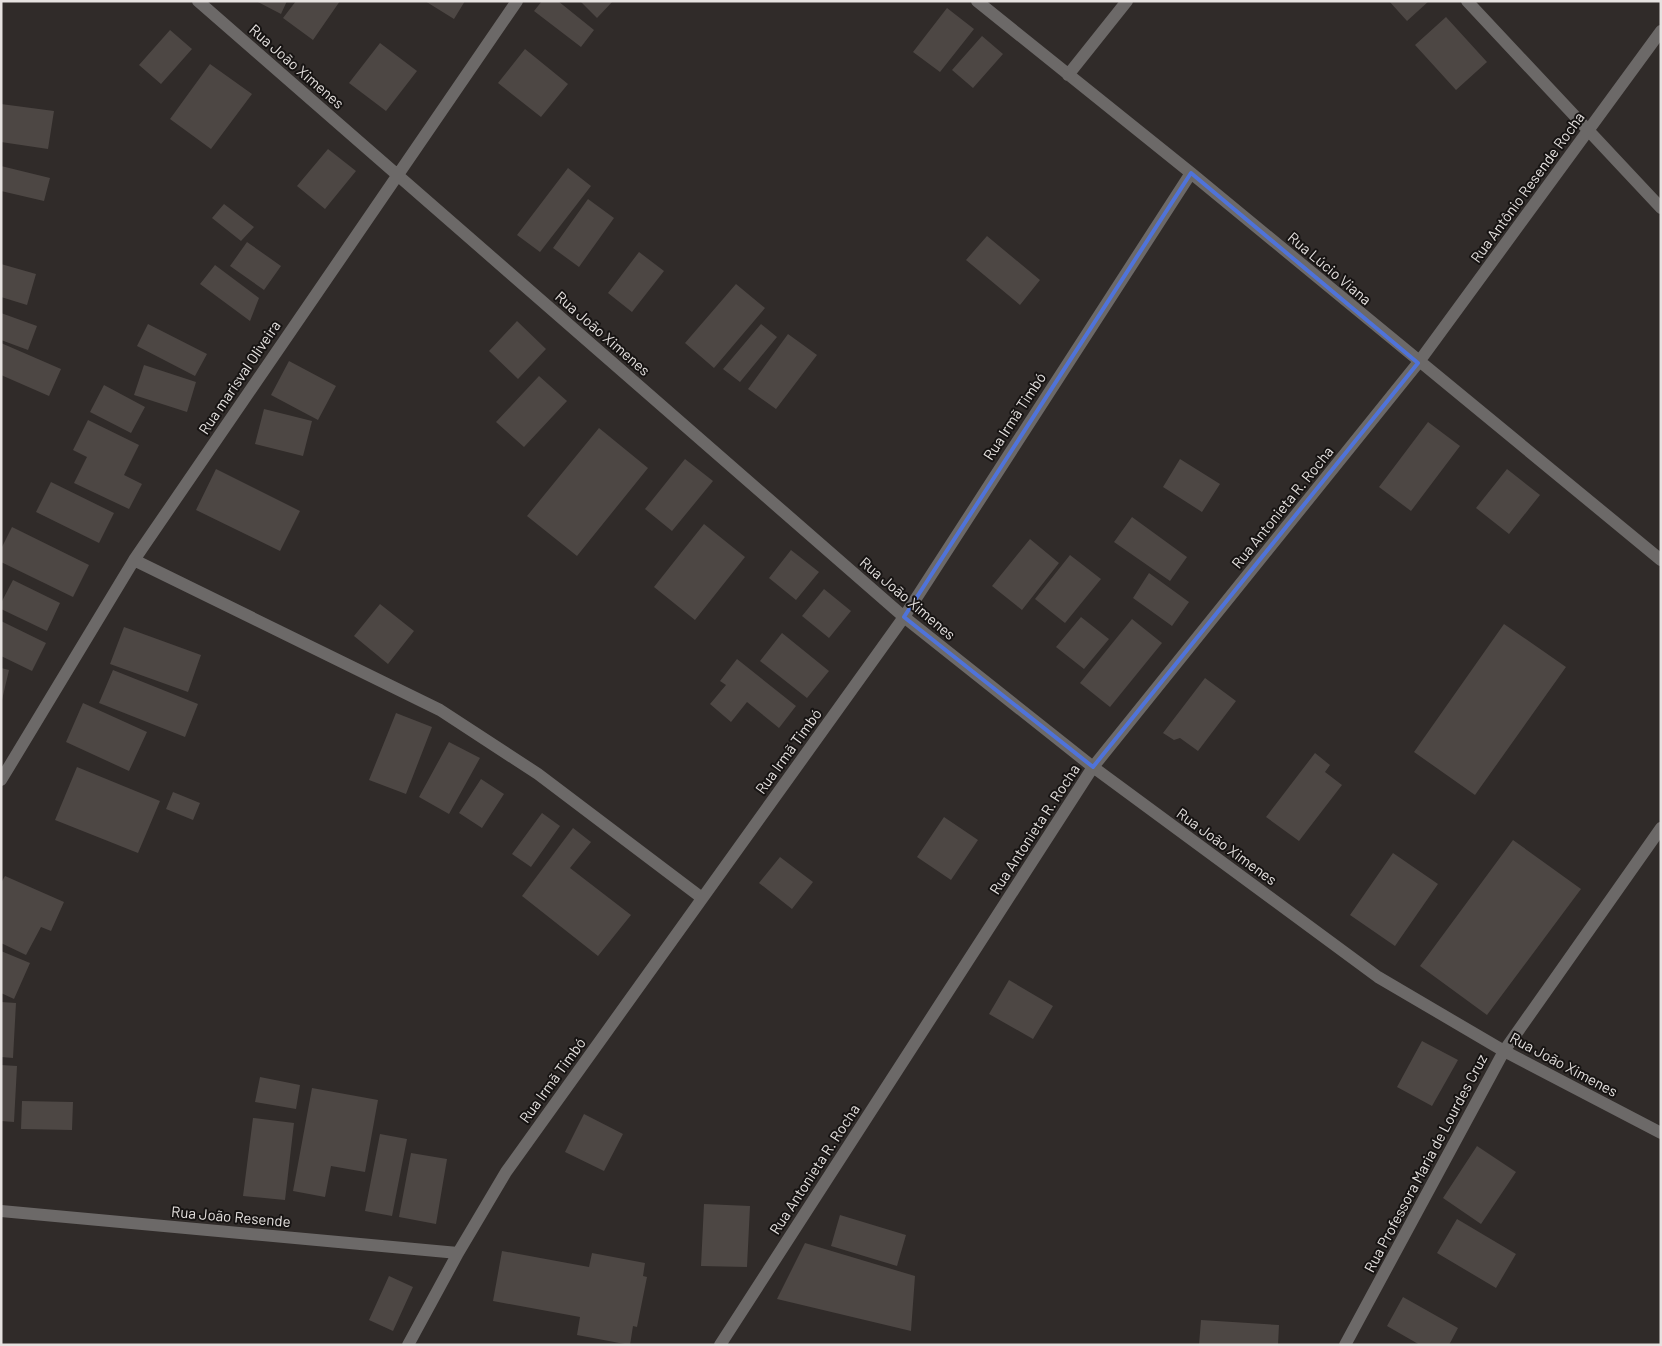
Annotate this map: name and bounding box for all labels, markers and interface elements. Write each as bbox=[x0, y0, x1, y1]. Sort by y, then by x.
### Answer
street label: Rua João Ximenes bbox=[246, 20, 348, 112]
street label: Rua Antônio Resende Rocha bbox=[1466, 108, 1588, 266]
street label: Rua Lúcio Viana bbox=[1285, 228, 1375, 308]
street label: Rua João Ximenes bbox=[552, 287, 654, 379]
street label: Rua marisval Oliveira bbox=[194, 317, 284, 437]
street label: Rua Irmã Timbó bbox=[979, 369, 1049, 463]
street label: Rua Antonieta R. Rocha bbox=[1227, 442, 1337, 572]
street label: Rua João Ximenes bbox=[856, 553, 960, 643]
street label: Rua Irmã Timbó bbox=[751, 705, 825, 797]
street label: Rua Antonieta R. Rocha bbox=[985, 761, 1083, 897]
street label: Rua João Ximenes bbox=[1173, 804, 1281, 888]
street label: Rua João Ximenes bbox=[1507, 1028, 1621, 1100]
street label: Rua Irmã Timbó bbox=[515, 1034, 589, 1126]
street label: Rua Professora Maria de Lourdes Cruz bbox=[1360, 1051, 1490, 1275]
street label: Rua Antonieta R. Rocha bbox=[765, 1101, 863, 1237]
street label: Rua João Resende bbox=[171, 1202, 291, 1230]

